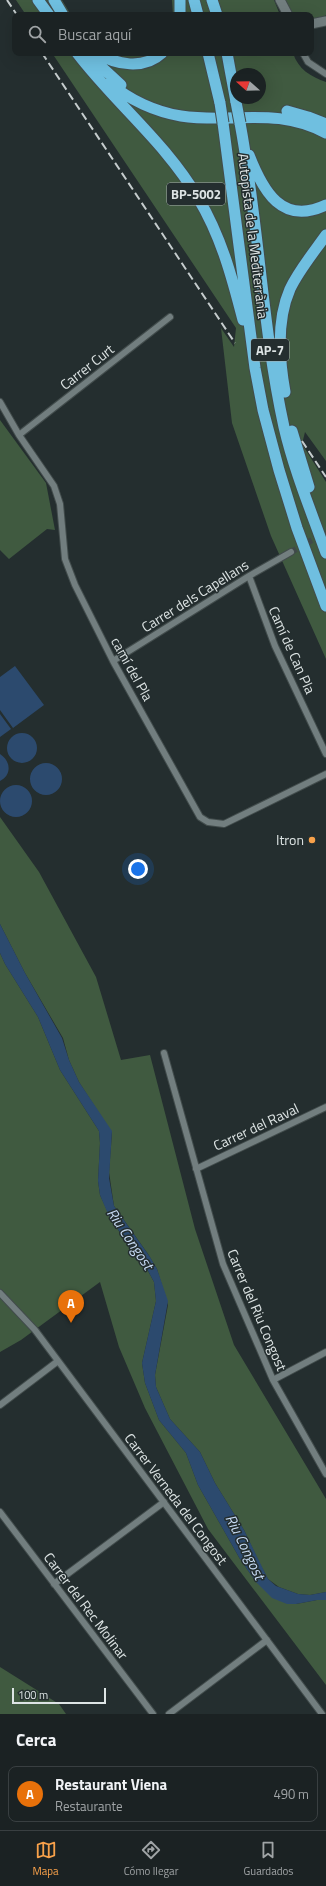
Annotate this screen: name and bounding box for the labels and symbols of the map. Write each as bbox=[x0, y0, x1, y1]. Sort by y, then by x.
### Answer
north arrow bbox=[230, 68, 266, 104]
street label: Autopista de la Mediterrània bbox=[233, 152, 274, 320]
road number: BP-5002 bbox=[167, 183, 225, 205]
street label: Carrer Curt bbox=[55, 339, 118, 395]
road number: AP-7 bbox=[251, 339, 289, 361]
street label: Carrer dels Capellans bbox=[137, 554, 252, 637]
street label: Camí de Can Pla bbox=[264, 603, 321, 697]
street label: camí del Pla bbox=[106, 633, 159, 705]
place label: Itron bbox=[276, 829, 304, 850]
marker: Itron bbox=[307, 835, 317, 845]
your location bbox=[128, 859, 148, 879]
street label: Carrer del Raval bbox=[209, 1098, 302, 1156]
water label: Riu Congost bbox=[101, 1203, 161, 1276]
street label: Carrer del Riu Congost bbox=[222, 1246, 293, 1374]
pin: A bbox=[58, 1290, 84, 1323]
street label: Carrer Verneda del Congost bbox=[120, 1428, 233, 1569]
water label: Riu Congost bbox=[220, 1510, 272, 1585]
street label: Carrer del Rec Molinar bbox=[39, 1548, 134, 1664]
scale bar bbox=[12, 1686, 106, 1705]

